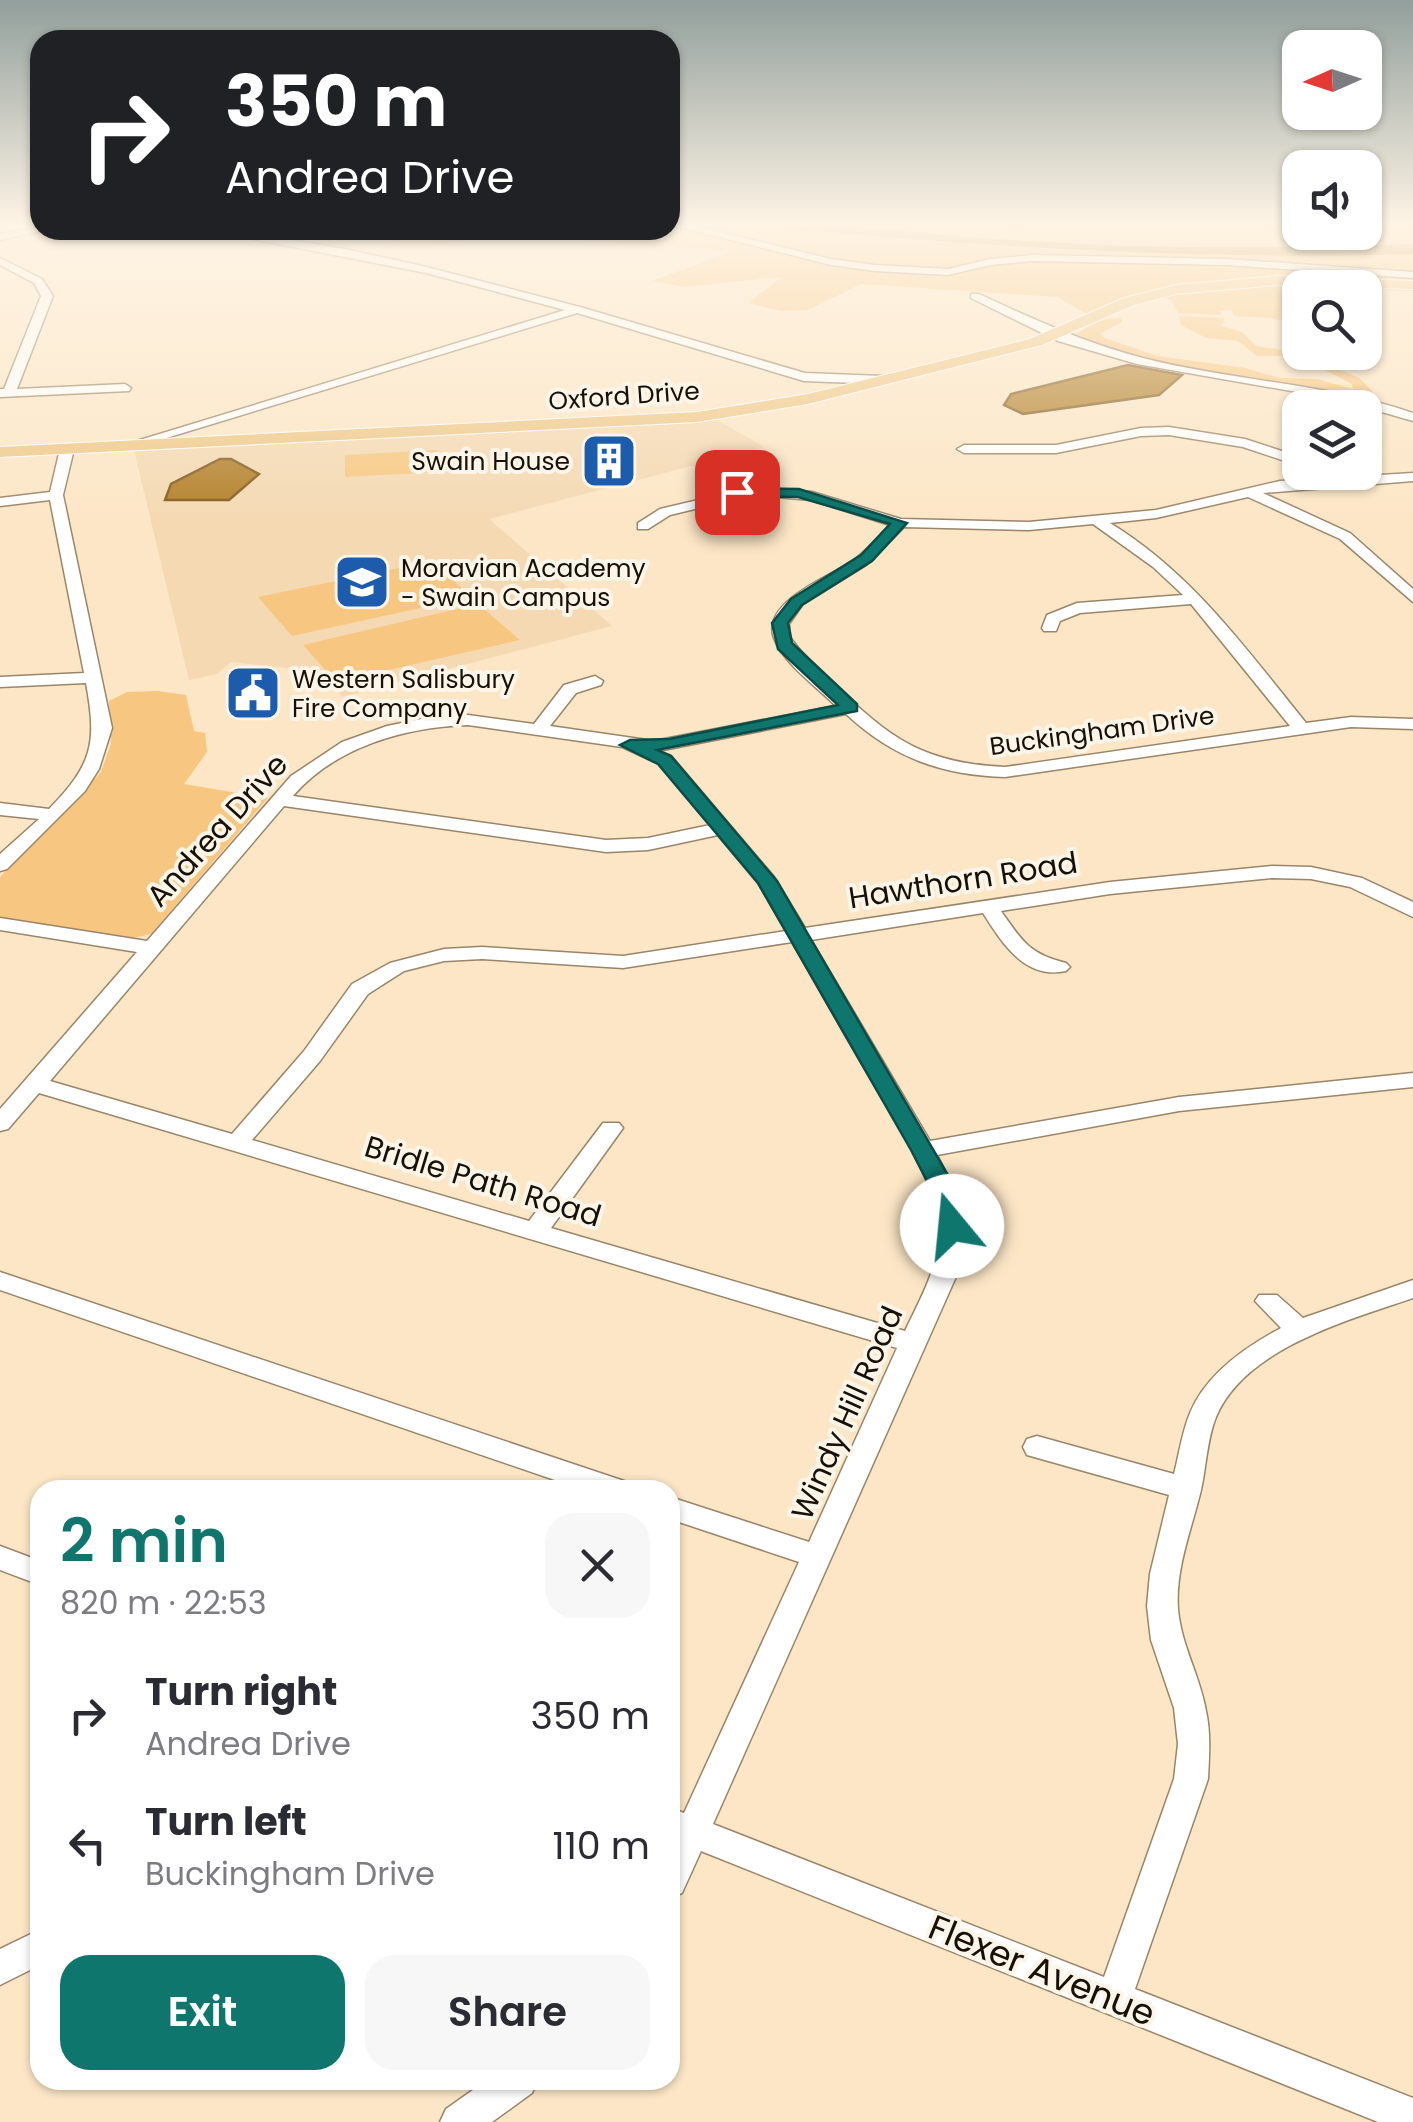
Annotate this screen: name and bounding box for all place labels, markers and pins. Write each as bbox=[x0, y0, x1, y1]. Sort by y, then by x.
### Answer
building icon: Swain House bbox=[579, 431, 639, 491]
place label: Swain House bbox=[411, 444, 570, 479]
pin bbox=[695, 450, 780, 535]
place label: Moravian Academy - Swain Campus bbox=[401, 551, 646, 615]
school or university icon: Moravian Academy - Swain Campus bbox=[332, 552, 392, 612]
place label: Western Salisbury Fire Company bbox=[292, 662, 515, 726]
public building icon: Western Salisbury Fire Company bbox=[223, 663, 283, 723]

